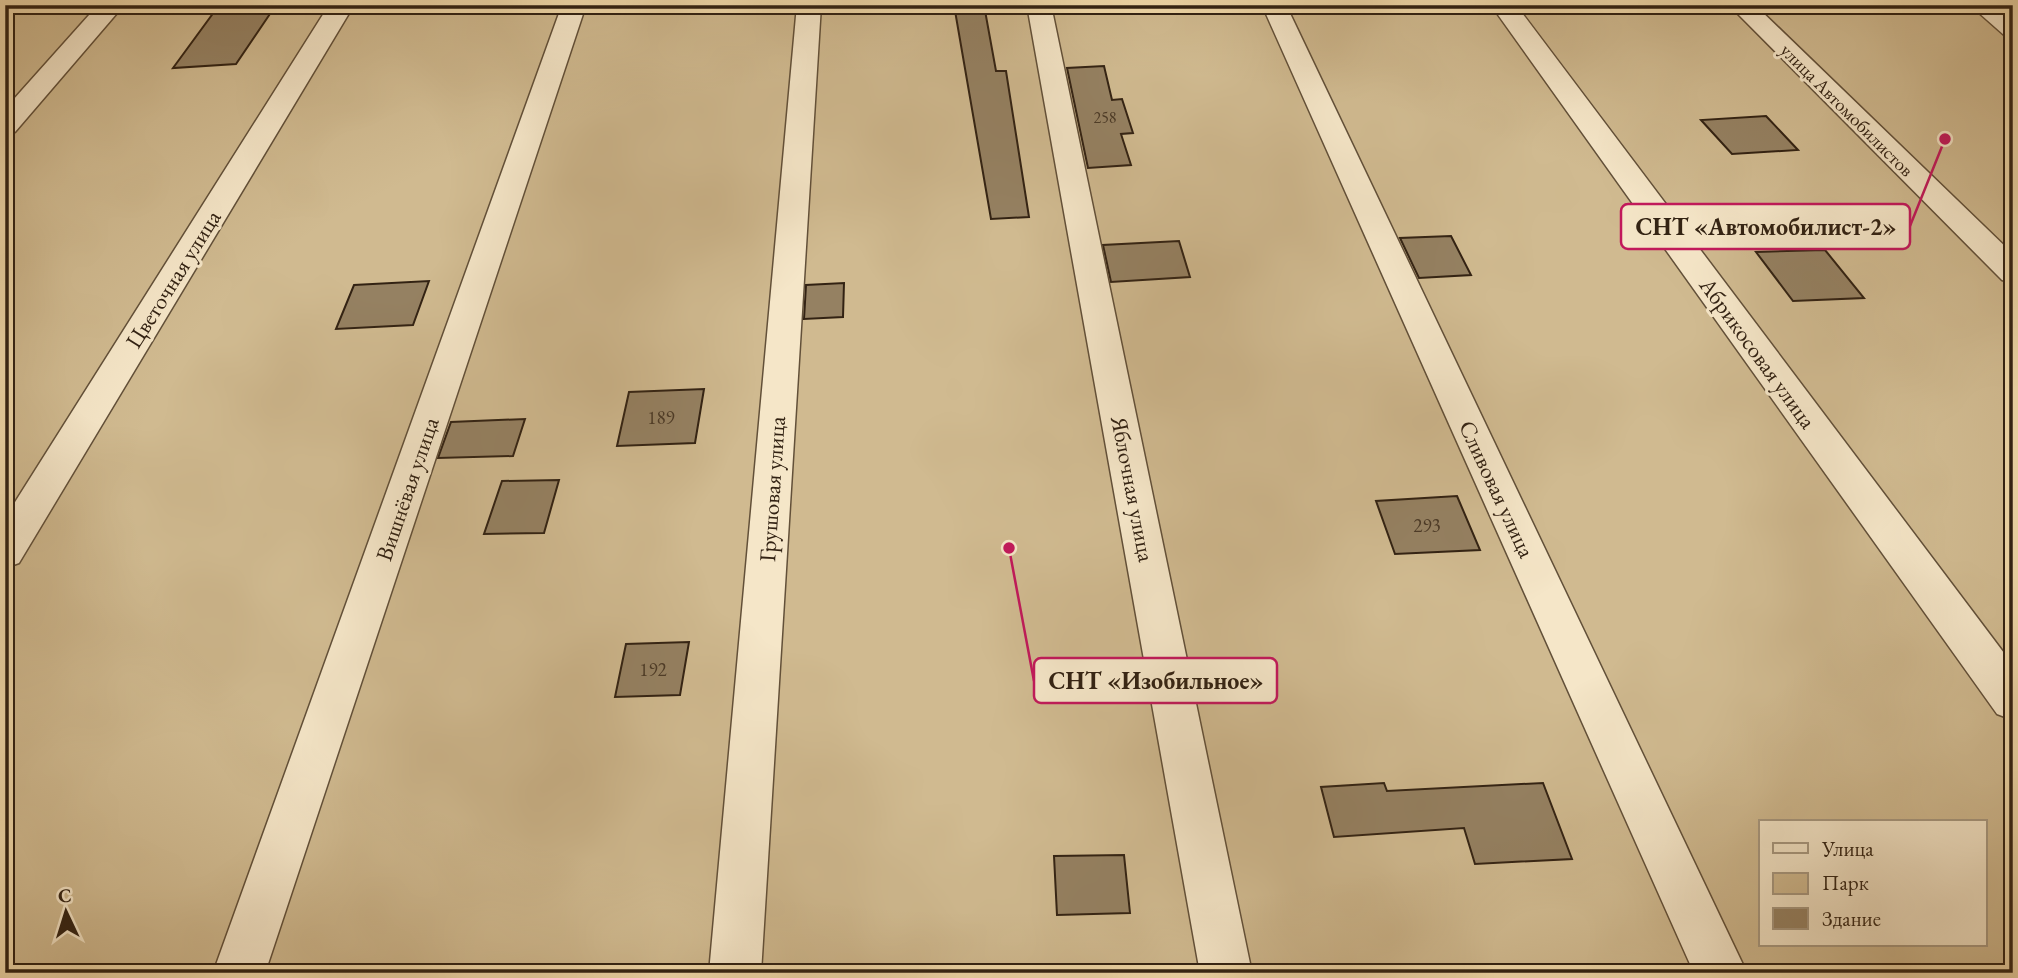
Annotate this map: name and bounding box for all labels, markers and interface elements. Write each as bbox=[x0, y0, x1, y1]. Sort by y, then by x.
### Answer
street label: улица Автомобилистов bbox=[1775, 38, 1919, 182]
house number: 258 bbox=[1093, 107, 1117, 128]
street label: Цветочная улица bbox=[119, 204, 228, 354]
callout: СНТ «Автомобилист-2» bbox=[1621, 204, 1910, 249]
text: СНТ «Автомобилист-2» bbox=[1636, 211, 1896, 242]
street label: Абрикосовая улица bbox=[1692, 271, 1824, 435]
house number: 189 bbox=[647, 405, 675, 430]
street label: Вишнёвая улица bbox=[368, 412, 446, 565]
street label: Яблочная улица bbox=[1104, 413, 1162, 565]
street label: Грушовая улица bbox=[752, 414, 792, 563]
street label: Сливовая улица bbox=[1452, 416, 1542, 563]
house number: 293 bbox=[1413, 513, 1441, 538]
house number: 192 bbox=[639, 657, 667, 682]
callout: СНТ «Изобильное» bbox=[1034, 658, 1277, 703]
text: СНТ «Изобильное» bbox=[1049, 665, 1263, 696]
legend bbox=[1759, 820, 1986, 946]
text: Улица bbox=[1821, 835, 1874, 862]
text: Парк bbox=[1822, 869, 1869, 896]
north arrow bbox=[32, 876, 102, 946]
text: С bbox=[57, 883, 72, 908]
text: Здание bbox=[1822, 905, 1881, 932]

